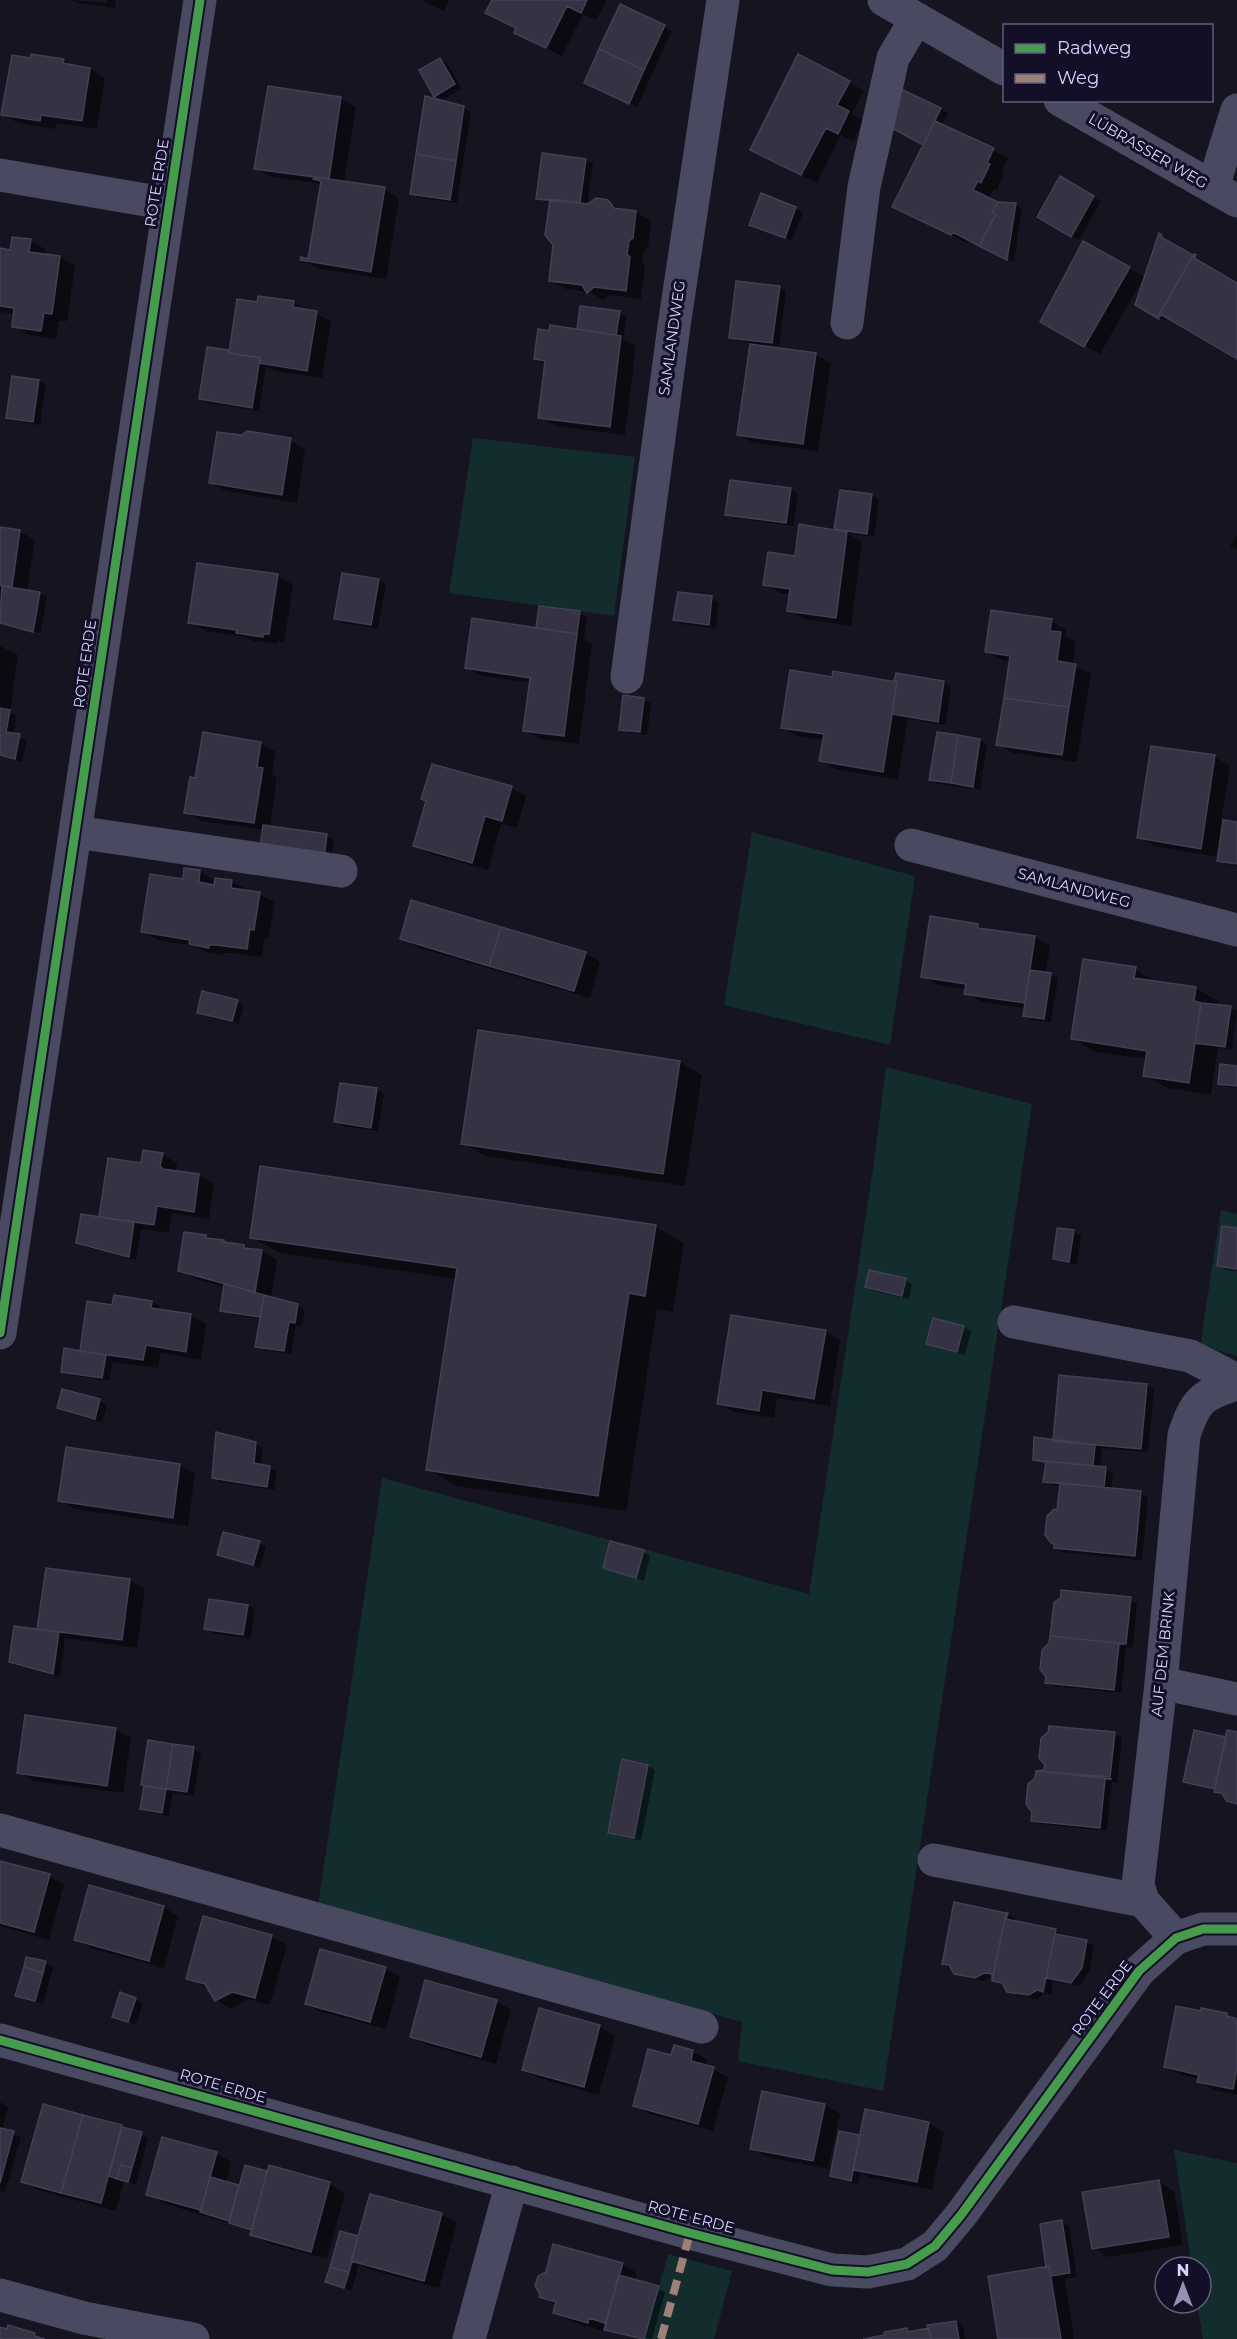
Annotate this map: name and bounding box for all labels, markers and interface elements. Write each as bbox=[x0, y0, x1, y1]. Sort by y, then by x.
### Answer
legend bbox=[1003, 24, 1213, 102]
text: Radweg bbox=[1057, 37, 1132, 59]
text: Weg bbox=[1057, 67, 1099, 89]
street label: LÜBRASSER WEG bbox=[1085, 109, 1211, 192]
street label: ROTE ERDE bbox=[140, 137, 173, 228]
street label: SAMLANDWEG bbox=[654, 279, 689, 397]
street label: ROTE ERDE bbox=[69, 618, 100, 709]
street label: SAMLANDWEG bbox=[1016, 863, 1133, 912]
street label: AUF DEM BRINK bbox=[1146, 1590, 1179, 1718]
street label: ROTE ERDE bbox=[1067, 1956, 1136, 2039]
street label: ROTE ERDE bbox=[178, 2064, 269, 2107]
street label: ROTE ERDE bbox=[646, 2196, 737, 2237]
north arrow bbox=[1153, 2255, 1213, 2315]
text: N bbox=[1177, 2261, 1189, 2280]

